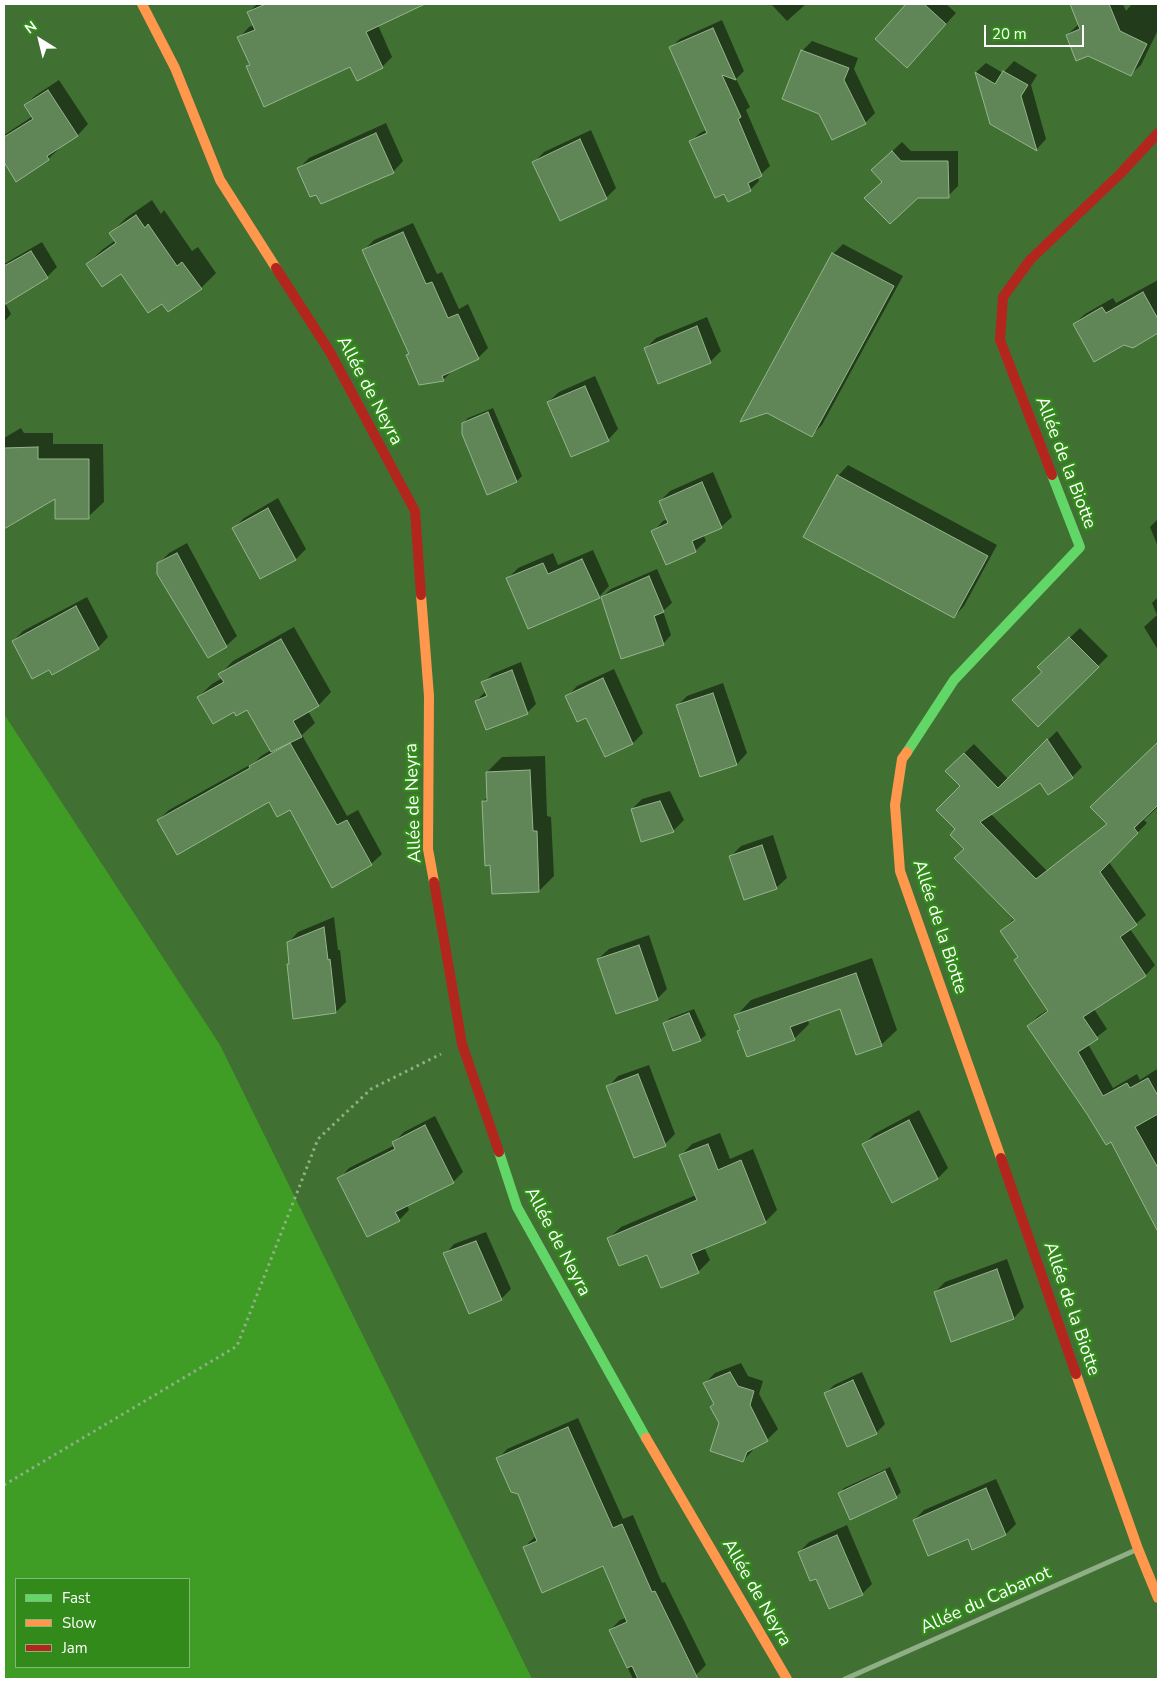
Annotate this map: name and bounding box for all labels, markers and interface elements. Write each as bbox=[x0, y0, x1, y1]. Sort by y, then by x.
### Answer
north arrow bbox=[15, 15, 65, 65]
scale bar bbox=[987, 15, 1087, 47]
text: N bbox=[21, 17, 41, 38]
text: 20 m bbox=[992, 24, 1027, 44]
street label: Allée de Neyra bbox=[331, 333, 407, 449]
street label: Allée de la Biotte bbox=[1030, 394, 1100, 532]
street label: Allée de Neyra bbox=[401, 743, 427, 863]
street label: Allée de la Biotte bbox=[907, 857, 971, 997]
street label: Allée de Neyra bbox=[519, 1184, 595, 1300]
street label: Allée de la Biotte bbox=[1038, 1239, 1104, 1379]
street label: Allée de Neyra bbox=[717, 1536, 795, 1650]
street label: Allée du Cabanot bbox=[917, 1563, 1055, 1639]
legend bbox=[15, 1578, 190, 1668]
text: Fast bbox=[62, 1588, 90, 1608]
text: Slow bbox=[62, 1613, 96, 1633]
text: Jam bbox=[62, 1638, 88, 1658]

